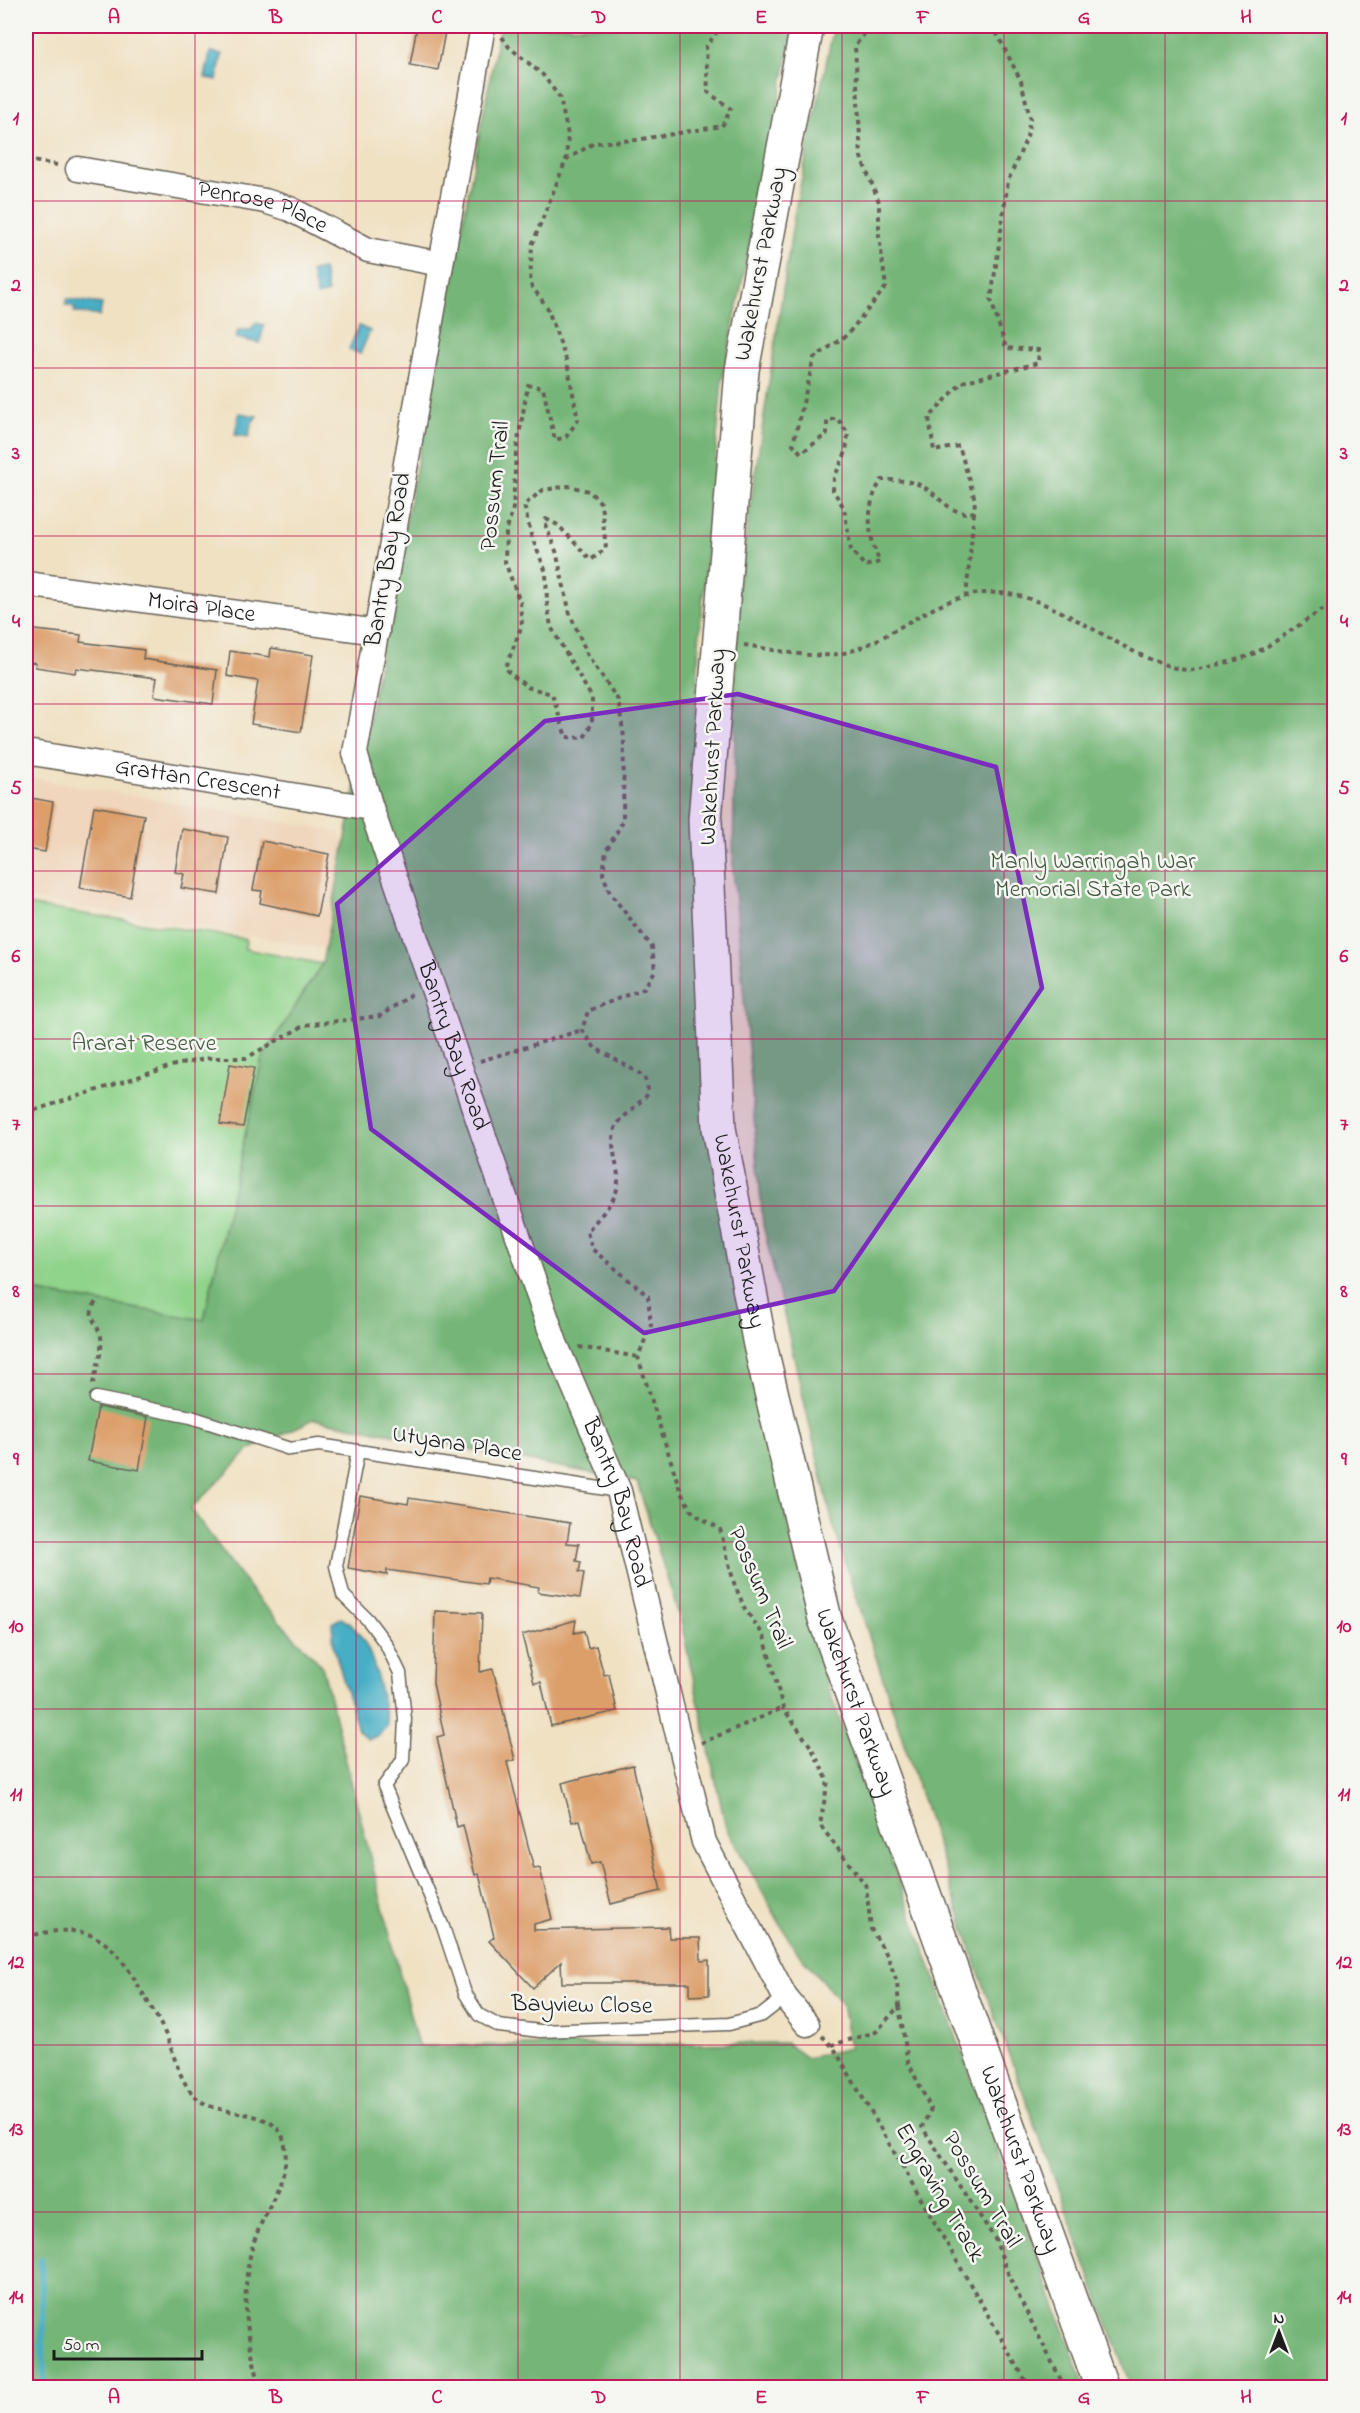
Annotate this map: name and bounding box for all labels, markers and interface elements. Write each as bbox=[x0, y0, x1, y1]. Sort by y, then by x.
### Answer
text: A bbox=[108, 4, 120, 33]
text: B bbox=[268, 4, 283, 33]
text: C bbox=[432, 4, 443, 33]
text: D bbox=[591, 4, 606, 33]
text: E bbox=[755, 4, 767, 33]
text: F bbox=[916, 4, 930, 33]
text: G bbox=[1078, 4, 1091, 33]
text: H bbox=[1240, 4, 1252, 33]
text: 1 bbox=[13, 105, 20, 134]
text: 1 bbox=[1341, 105, 1348, 134]
street label: Wakehurst Parkway bbox=[726, 164, 799, 364]
street label: Penrose Place bbox=[195, 172, 334, 243]
text: 2 bbox=[10, 272, 21, 301]
text: 2 bbox=[1338, 272, 1349, 301]
street label: Possum Trail bbox=[472, 419, 520, 553]
text: 3 bbox=[11, 440, 20, 469]
text: 3 bbox=[1339, 440, 1348, 469]
street label: Bantry Bay Road bbox=[356, 470, 423, 651]
street label: Moira Place bbox=[145, 583, 258, 633]
text: 4 bbox=[12, 608, 21, 637]
text: 4 bbox=[1340, 608, 1349, 637]
street label: Wakehurst Parkway bbox=[691, 648, 738, 846]
street label: Grattan Crescent bbox=[112, 749, 283, 811]
text: 5 bbox=[10, 775, 22, 804]
text: 5 bbox=[1338, 775, 1350, 804]
park label: Manly Warringah War Memorial State Park bbox=[990, 845, 1196, 908]
text: 6 bbox=[12, 943, 21, 972]
text: 6 bbox=[1340, 943, 1349, 972]
street label: Bantry Bay Road bbox=[407, 956, 498, 1136]
park label: Ararat Reserve bbox=[72, 1027, 217, 1062]
text: 7 bbox=[12, 1111, 21, 1140]
text: 7 bbox=[1340, 1111, 1349, 1140]
street label: Wakehurst Parkway bbox=[703, 1131, 774, 1332]
text: 8 bbox=[11, 1278, 20, 1307]
text: 8 bbox=[1339, 1278, 1348, 1307]
street label: Bantry Bay Road bbox=[572, 1412, 659, 1592]
street label: Utyana Place bbox=[389, 1417, 525, 1474]
text: 9 bbox=[12, 1446, 20, 1475]
text: 9 bbox=[1340, 1446, 1348, 1475]
street label: Possum Trail bbox=[717, 1521, 801, 1655]
street label: Wakehurst Parkway bbox=[806, 1605, 905, 1801]
text: 10 bbox=[9, 1613, 24, 1642]
text: 10 bbox=[1337, 1613, 1352, 1642]
text: 11 bbox=[10, 1781, 23, 1810]
text: 11 bbox=[1338, 1781, 1351, 1810]
text: 12 bbox=[8, 1949, 24, 1978]
text: 12 bbox=[1336, 1949, 1352, 1978]
street label: Bayview Close bbox=[510, 1987, 653, 2026]
street label: Wakehurst Parkway bbox=[970, 2061, 1070, 2259]
text: 13 bbox=[9, 2116, 23, 2145]
text: 13 bbox=[1337, 2116, 1351, 2145]
street label: Engraving Track bbox=[885, 2117, 993, 2269]
street label: Possum Trail bbox=[932, 2125, 1030, 2255]
text: 14 bbox=[9, 2284, 24, 2313]
text: 14 bbox=[1337, 2284, 1352, 2313]
north arrow bbox=[1249, 2302, 1309, 2362]
text: N bbox=[1274, 2307, 1285, 2331]
scale bar bbox=[54, 2323, 202, 2361]
text: 50 m bbox=[63, 2333, 100, 2359]
text: A bbox=[108, 2384, 120, 2413]
text: B bbox=[268, 2384, 283, 2413]
text: C bbox=[432, 2384, 443, 2413]
text: D bbox=[591, 2384, 606, 2413]
text: E bbox=[755, 2384, 767, 2413]
text: F bbox=[916, 2384, 930, 2413]
text: G bbox=[1078, 2384, 1091, 2413]
text: H bbox=[1240, 2384, 1252, 2413]

